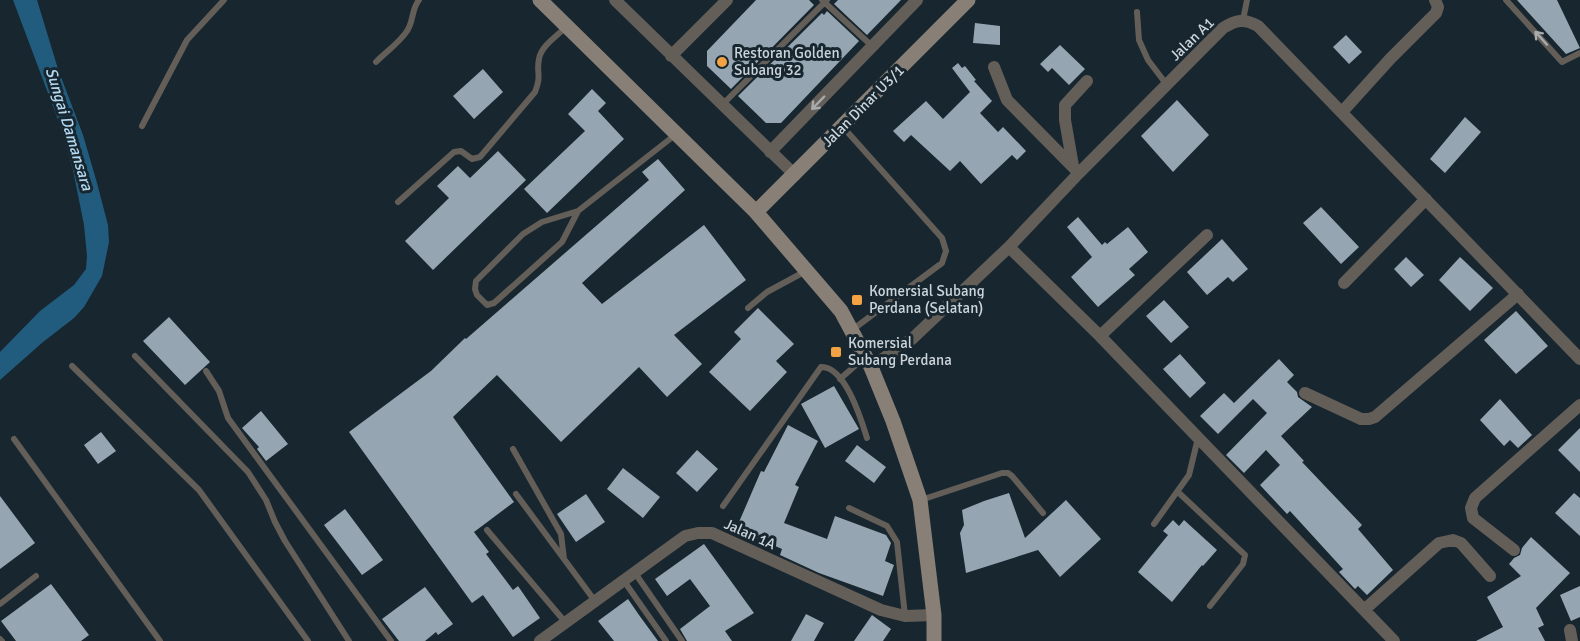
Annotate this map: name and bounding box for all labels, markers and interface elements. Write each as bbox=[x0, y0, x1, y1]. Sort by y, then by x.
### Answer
street label: Jalan A1 bbox=[1166, 14, 1218, 64]
one-way arrow bbox=[1534, 31, 1548, 46]
place label: Restoran Golden Subang 32 bbox=[734, 44, 840, 79]
marker: Restoran Golden Subang 32 bbox=[715, 55, 729, 69]
street label: Jalan Dinar U3/1 bbox=[818, 61, 908, 151]
water label: Sungai Damansara bbox=[41, 65, 97, 194]
one-way arrow bbox=[811, 95, 825, 110]
place label: Komersial Subang Perdana (Selatan) bbox=[869, 282, 985, 317]
marker: Komersial Subang Perdana (Selatan) bbox=[850, 293, 864, 307]
place label: Komersial Subang Perdana bbox=[848, 334, 952, 369]
marker: Komersial Subang Perdana bbox=[829, 345, 843, 359]
street label: Jalan 1A bbox=[721, 515, 779, 553]

